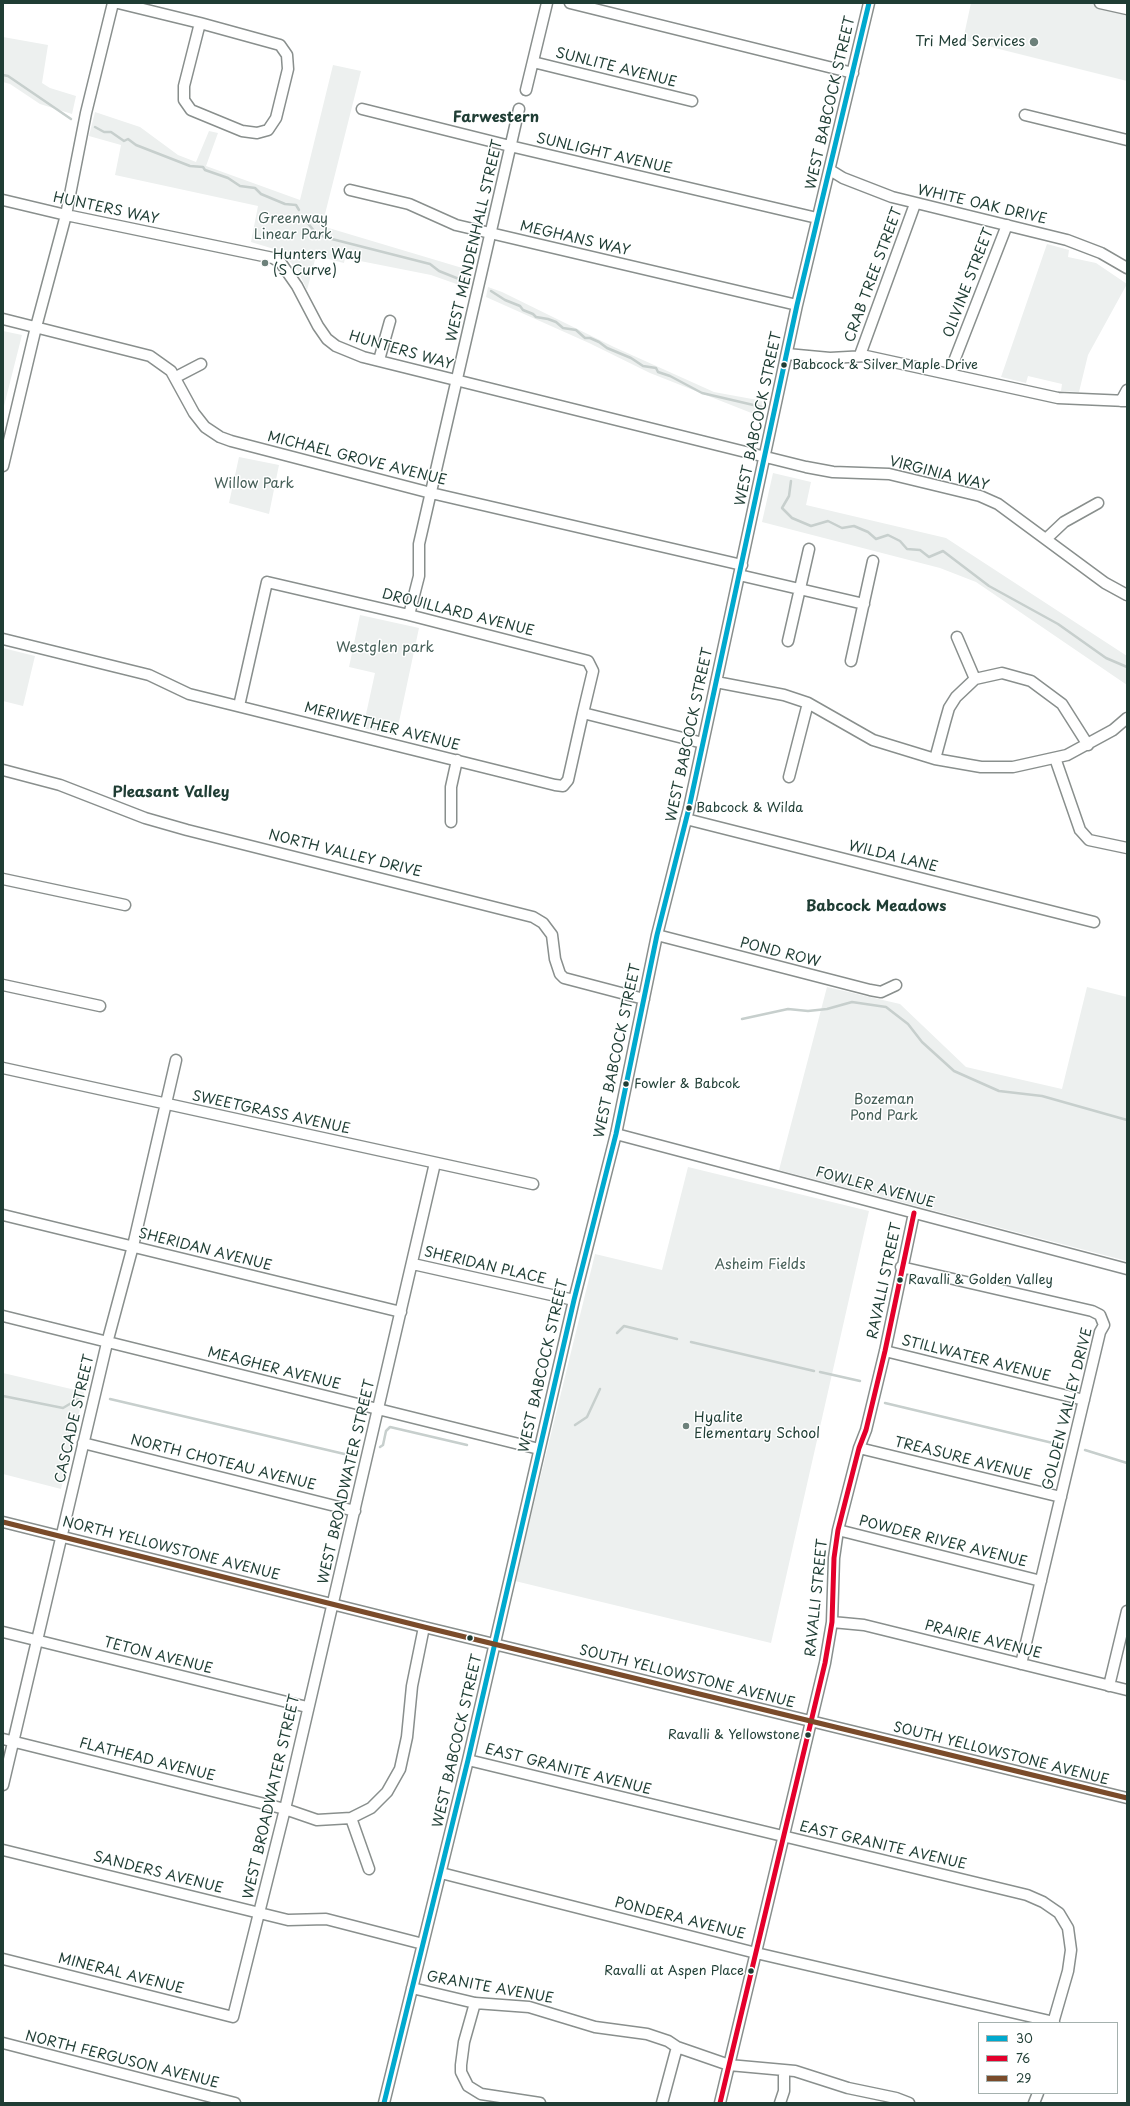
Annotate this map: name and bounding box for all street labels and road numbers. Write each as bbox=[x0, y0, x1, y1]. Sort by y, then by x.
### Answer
street label: WEST BABCOCK STREET bbox=[803, 15, 859, 191]
street label: SUNLITE AVENUE bbox=[554, 45, 678, 91]
street label: SUNLIGHT AVENUE bbox=[535, 130, 673, 178]
street label: WEST MENDENHALL STREET bbox=[444, 138, 506, 344]
street label: WHITE OAK DRIVE bbox=[916, 182, 1048, 228]
street label: HUNTERS WAY bbox=[52, 190, 160, 228]
street label: CRAB TREE STREET bbox=[842, 205, 906, 345]
street label: MEGHANS WAY bbox=[518, 218, 632, 260]
street label: OLIVINE STREET bbox=[940, 226, 998, 340]
street label: HUNTERS WAY bbox=[347, 328, 455, 374]
street label: WEST BABCOCK STREET bbox=[732, 330, 786, 508]
street label: MICHAEL GROVE AVENUE bbox=[266, 429, 448, 489]
street label: VIRGINIA WAY bbox=[887, 453, 991, 495]
street label: DROUILLARD AVENUE bbox=[380, 586, 536, 640]
street label: WEST BABCOCK STREET bbox=[663, 646, 717, 824]
street label: MERIWETHER AVENUE bbox=[302, 700, 462, 754]
street label: NORTH VALLEY DRIVE bbox=[267, 827, 423, 881]
street label: WILDA LANE bbox=[847, 838, 939, 876]
street label: POND ROW bbox=[738, 935, 822, 971]
street label: WEST BABCOCK STREET bbox=[591, 962, 645, 1140]
street label: SWEETGRASS AVENUE bbox=[190, 1088, 352, 1138]
street label: FOWLER AVENUE bbox=[814, 1164, 936, 1212]
street label: RAVALLI STREET bbox=[864, 1221, 906, 1341]
street label: SHERIDAN AVENUE bbox=[137, 1225, 273, 1275]
street label: SHERIDAN PLACE bbox=[422, 1244, 548, 1288]
street label: WEST BABCOCK STREET bbox=[516, 1278, 572, 1454]
street label: GOLDEN VALLEY DRIVE bbox=[1040, 1326, 1096, 1492]
street label: STILLWATER AVENUE bbox=[900, 1332, 1052, 1386]
street label: MEAGHER AVENUE bbox=[206, 1344, 342, 1394]
street label: CASCADE STREET bbox=[52, 1353, 98, 1485]
street label: WEST BROADWATER STREET bbox=[315, 1378, 379, 1586]
street label: NORTH CHOTEAU AVENUE bbox=[129, 1432, 317, 1494]
street label: TREASURE AVENUE bbox=[893, 1434, 1033, 1484]
street label: POWDER RIVER AVENUE bbox=[857, 1513, 1029, 1571]
street label: NORTH YELLOWSTONE AVENUE bbox=[61, 1514, 281, 1584]
street label: RAVALLI STREET bbox=[802, 1538, 832, 1658]
street label: PRAIRIE AVENUE bbox=[923, 1617, 1043, 1663]
street label: TETON AVENUE bbox=[102, 1634, 214, 1678]
street label: SOUTH YELLOWSTONE AVENUE bbox=[577, 1642, 797, 1712]
street label: WEST BABCOCK STREET bbox=[430, 1653, 486, 1829]
street label: WEST BROADWATER STREET bbox=[240, 1693, 304, 1901]
street label: SOUTH YELLOWSTONE AVENUE bbox=[891, 1719, 1111, 1789]
street label: FLATHEAD AVENUE bbox=[77, 1735, 217, 1785]
street label: EAST GRANITE AVENUE bbox=[483, 1741, 653, 1799]
street label: EAST GRANITE AVENUE bbox=[798, 1819, 968, 1873]
street label: SANDERS AVENUE bbox=[91, 1849, 225, 1897]
street label: PONDERA AVENUE bbox=[613, 1895, 747, 1943]
street label: MINERAL AVENUE bbox=[56, 1950, 186, 1998]
street label: GRANITE AVENUE bbox=[425, 1969, 555, 2007]
street label: NORTH FERGUSON AVENUE bbox=[24, 2028, 220, 2092]

